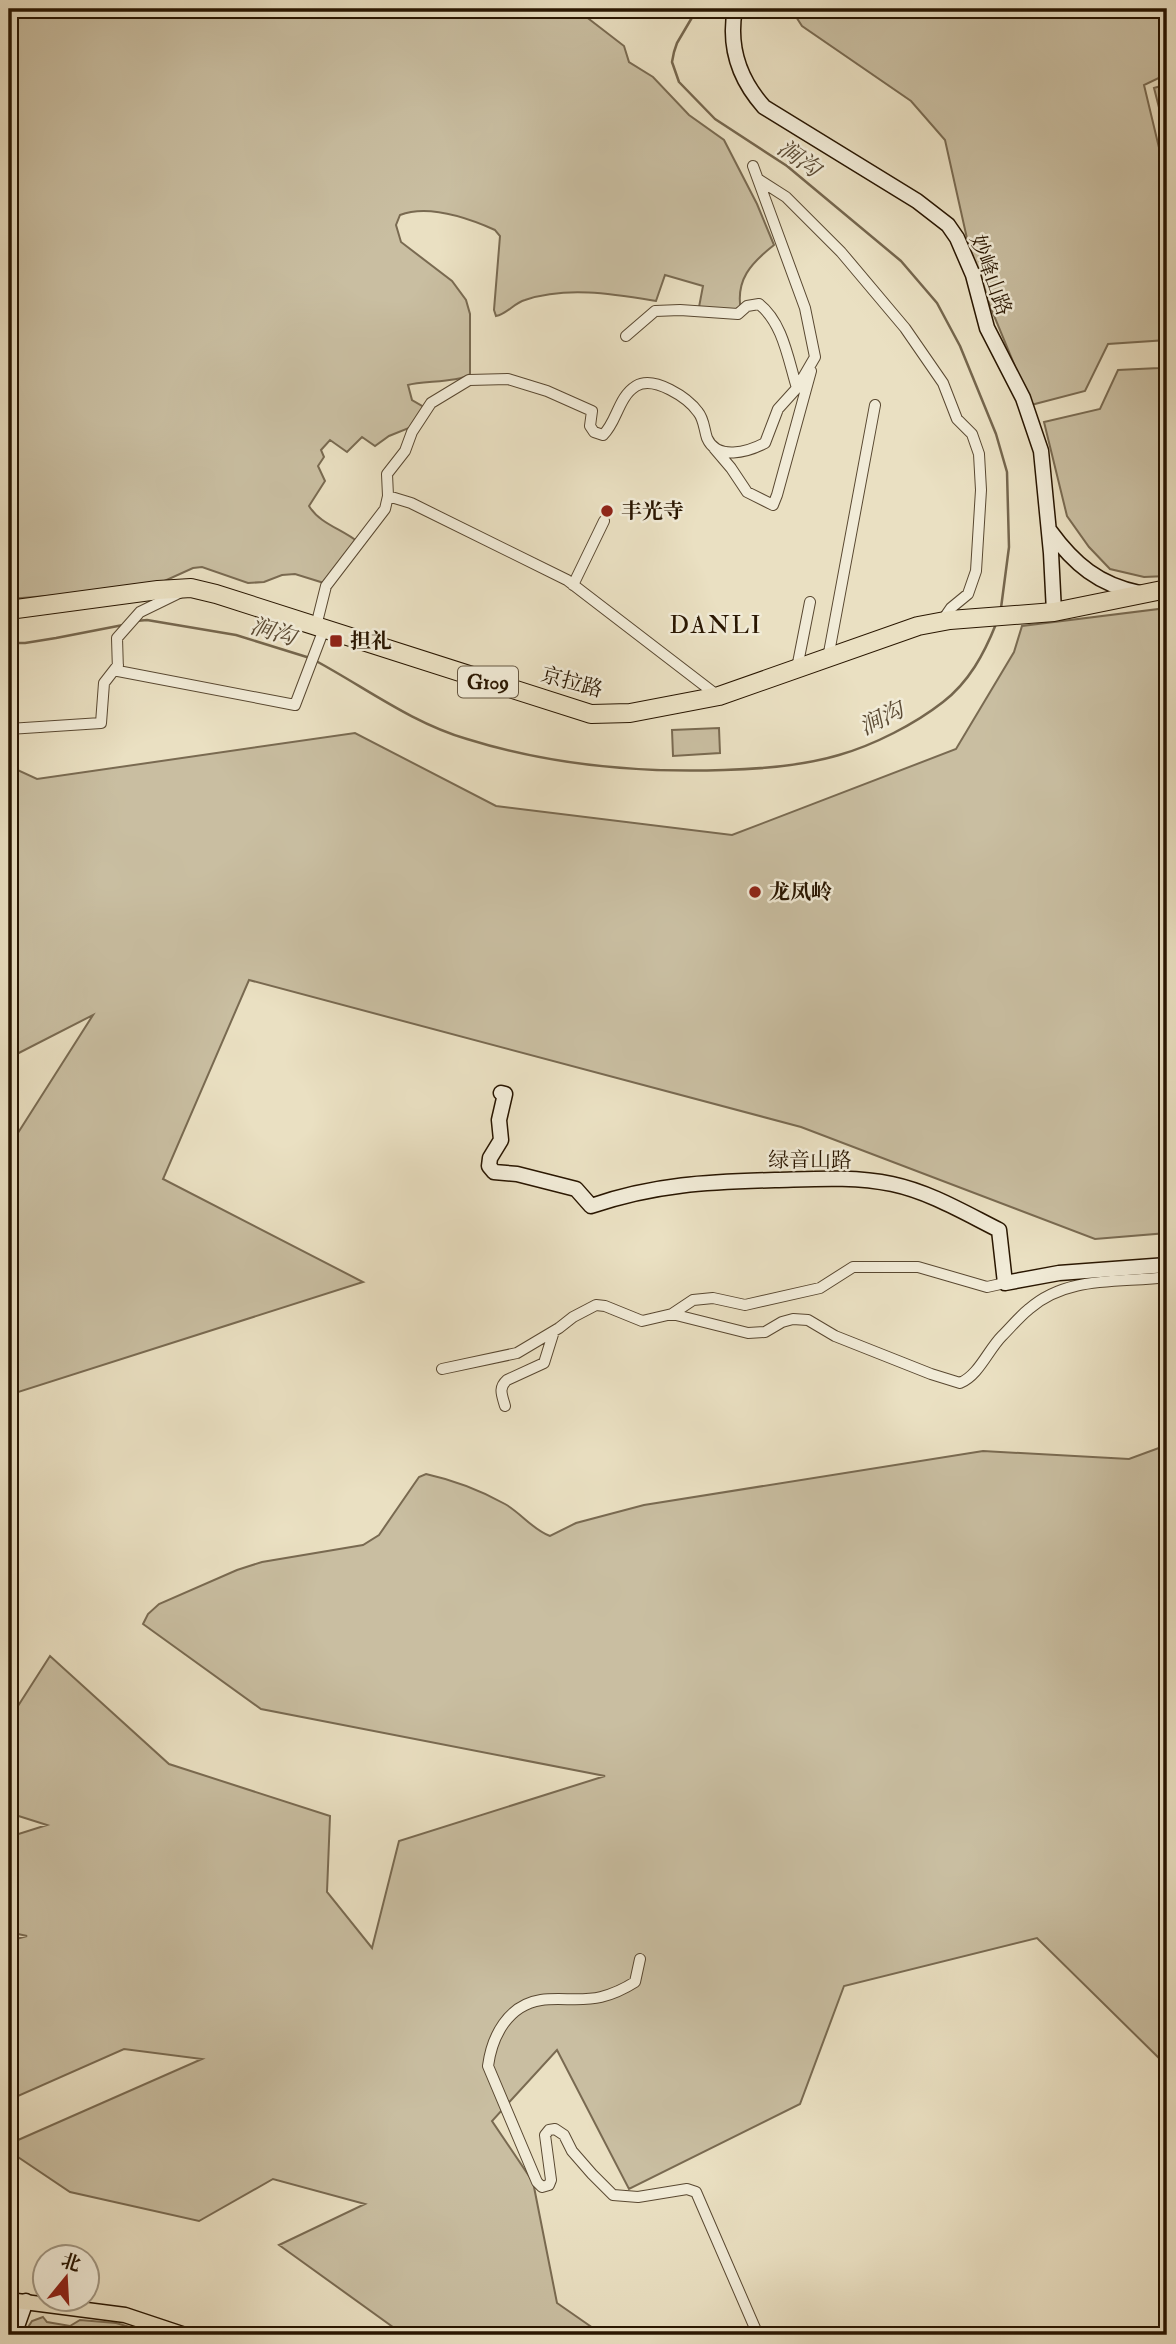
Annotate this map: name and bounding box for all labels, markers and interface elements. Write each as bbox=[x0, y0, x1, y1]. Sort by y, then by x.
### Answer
water label: 涧沟 bbox=[772, 133, 828, 185]
street label: 妙峰山路 bbox=[963, 231, 1018, 319]
place label: 丰光寺 bbox=[621, 498, 684, 525]
marker: 丰光寺 bbox=[599, 503, 615, 519]
district label: DANLI bbox=[669, 610, 763, 641]
water label: 涧沟 bbox=[247, 611, 302, 653]
place label: 担礼 bbox=[350, 628, 392, 655]
marker: 担礼 bbox=[328, 633, 344, 649]
street label: 京拉路 bbox=[538, 661, 606, 704]
road number: G109 bbox=[458, 666, 518, 698]
water label: 涧沟 bbox=[854, 694, 911, 742]
place label: 龙凤岭 bbox=[769, 879, 832, 906]
marker: 龙凤岭 bbox=[747, 884, 763, 900]
street label: 绿音山路 bbox=[768, 1147, 852, 1174]
north arrow bbox=[32, 2242, 102, 2312]
text: 北 bbox=[58, 2248, 84, 2277]

